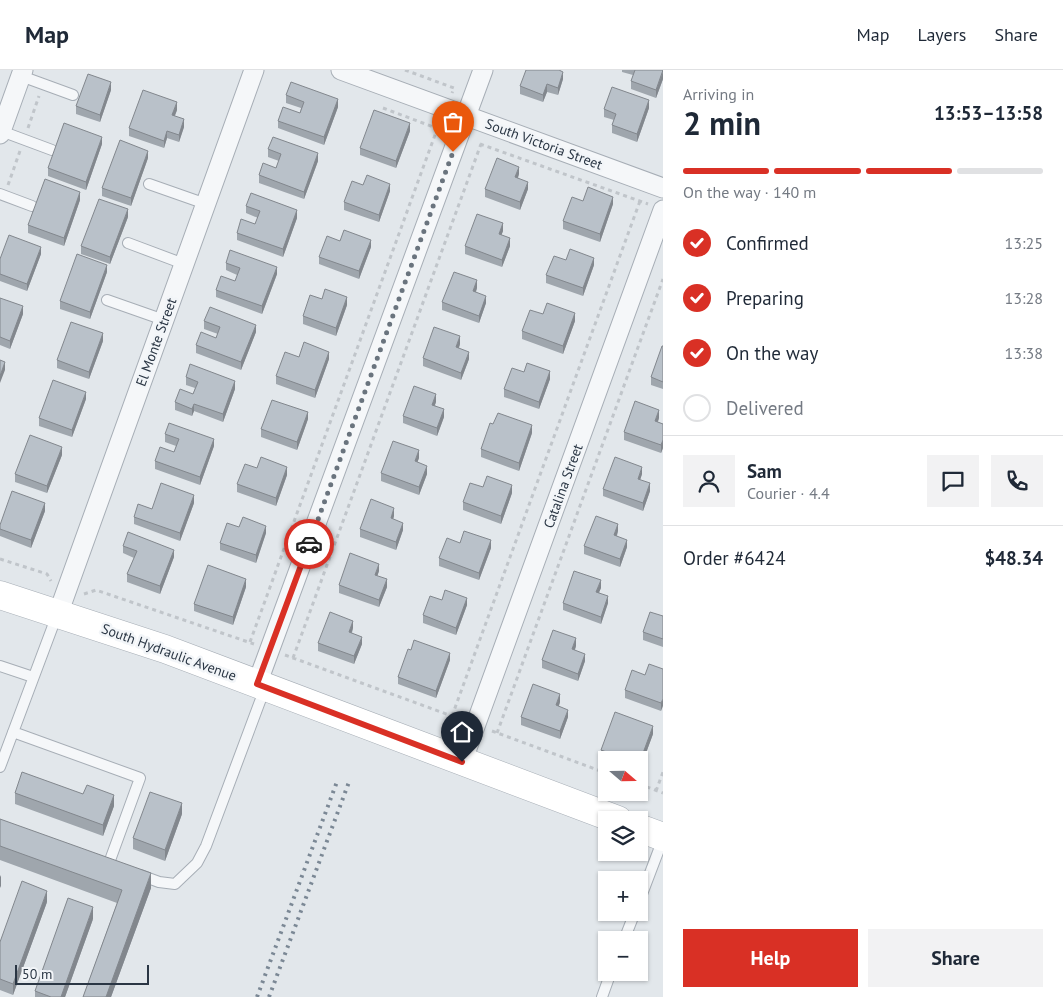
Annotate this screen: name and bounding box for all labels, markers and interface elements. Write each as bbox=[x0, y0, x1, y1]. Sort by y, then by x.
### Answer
text: Map bbox=[25, 19, 69, 50]
text: Map bbox=[857, 23, 889, 46]
text: Layers bbox=[917, 23, 966, 46]
text: Share bbox=[994, 23, 1038, 46]
text: Arriving in bbox=[683, 84, 754, 104]
pin bbox=[432, 101, 474, 152]
text: 13:53–13:58 bbox=[934, 101, 1043, 125]
text: 2 min bbox=[683, 102, 761, 144]
icon: bag bbox=[439, 108, 467, 136]
street label: South Victoria Street bbox=[483, 114, 605, 174]
text: On the way · 140 m bbox=[683, 182, 816, 202]
icon: check bbox=[683, 229, 711, 257]
text: Confirmed bbox=[726, 231, 809, 255]
text: 13:25 bbox=[1005, 233, 1043, 253]
icon: check bbox=[683, 284, 711, 312]
text: Preparing bbox=[726, 286, 804, 310]
text: 13:28 bbox=[1005, 288, 1043, 308]
street label: El Monte Street bbox=[132, 295, 180, 389]
icon: check bbox=[683, 339, 711, 367]
text: On the way bbox=[726, 341, 818, 365]
text: 13:38 bbox=[1005, 343, 1043, 363]
text: Delivered bbox=[726, 396, 804, 420]
street label: Catalina Street bbox=[539, 441, 587, 531]
button: person bbox=[683, 455, 735, 507]
button: chat bbox=[927, 455, 979, 507]
button: phone bbox=[991, 455, 1043, 507]
text: Sam bbox=[747, 459, 782, 483]
text: Courier · 4.4 bbox=[747, 483, 830, 503]
courier bbox=[284, 519, 334, 569]
icon: car bbox=[295, 530, 323, 558]
text: Order #6424 bbox=[683, 546, 786, 570]
text: $48.34 bbox=[984, 546, 1043, 570]
street label: South Hydraulic Avenue bbox=[99, 619, 239, 685]
pin bbox=[441, 711, 483, 762]
icon: home bbox=[448, 718, 476, 746]
north arrow bbox=[598, 751, 648, 801]
map controls bbox=[598, 751, 648, 981]
button: layers bbox=[598, 811, 648, 861]
button: + bbox=[598, 871, 648, 921]
button: Help bbox=[683, 929, 858, 987]
button: Share bbox=[868, 929, 1043, 987]
button: − bbox=[598, 931, 648, 981]
scale bar bbox=[15, 962, 149, 985]
text: 50 m bbox=[22, 965, 52, 983]

